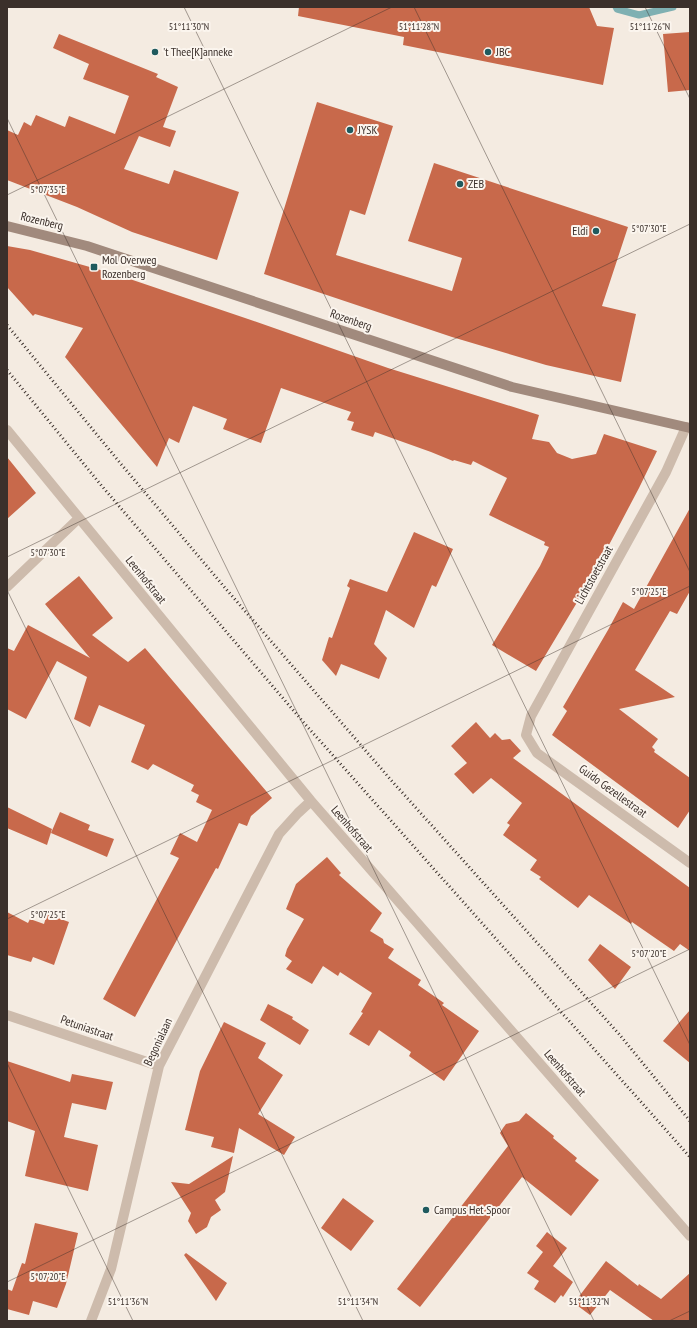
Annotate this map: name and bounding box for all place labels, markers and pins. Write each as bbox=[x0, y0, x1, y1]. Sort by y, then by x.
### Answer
place label: 't Thee[K]anneke bbox=[163, 44, 233, 59]
place label: JBC bbox=[495, 44, 511, 59]
marker: 't Thee[K]anneke bbox=[150, 47, 160, 57]
marker: JBC bbox=[483, 47, 493, 57]
place label: JYSK bbox=[357, 122, 377, 137]
marker: JYSK bbox=[345, 125, 355, 135]
place label: ZEB bbox=[468, 176, 484, 191]
marker: ZEB bbox=[455, 179, 465, 189]
place label: Eldi bbox=[572, 223, 588, 238]
marker: Eldi bbox=[591, 226, 601, 236]
place label: Mol Overweg Rozenberg bbox=[102, 252, 157, 281]
marker: Mol Overweg Rozenberg bbox=[89, 262, 99, 272]
place label: Campus Het Spoor bbox=[434, 1202, 511, 1217]
marker: Campus Het Spoor bbox=[421, 1205, 431, 1215]

